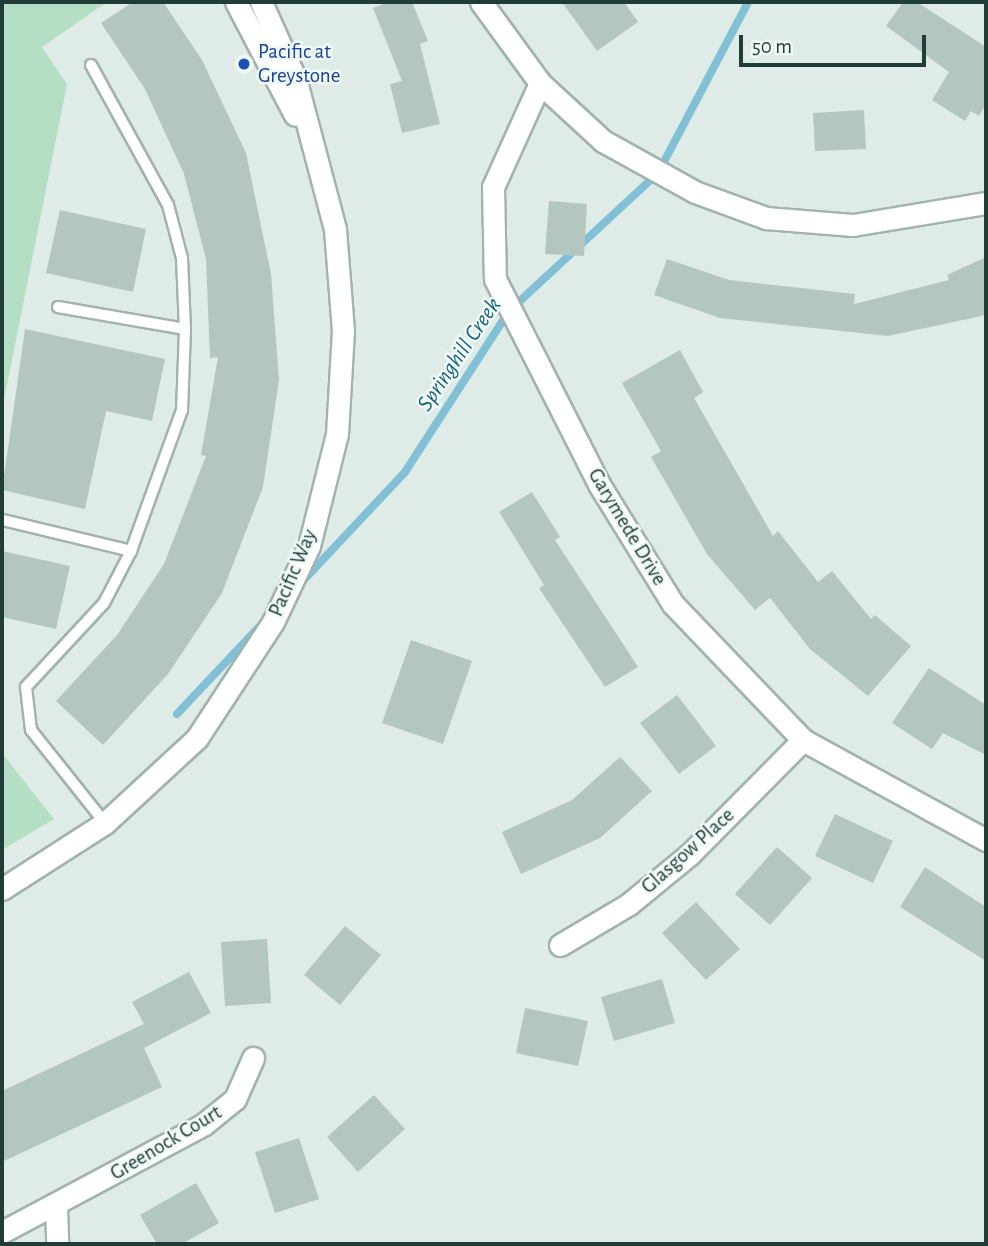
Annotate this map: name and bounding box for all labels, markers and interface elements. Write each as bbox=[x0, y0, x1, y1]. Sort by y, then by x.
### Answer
scale bar bbox=[743, 21, 930, 65]
text: 50 m bbox=[752, 36, 792, 57]
place label: Pacific at Greystone bbox=[258, 39, 340, 89]
marker: Pacific at Greystone bbox=[236, 56, 252, 72]
water label: Springhill Creek bbox=[412, 293, 508, 417]
street label: Garymede Drive bbox=[582, 464, 672, 590]
street label: Pacific Way bbox=[263, 526, 323, 620]
street label: Glasgow Place bbox=[636, 803, 740, 899]
street label: Greenock Court bbox=[106, 1100, 226, 1186]

